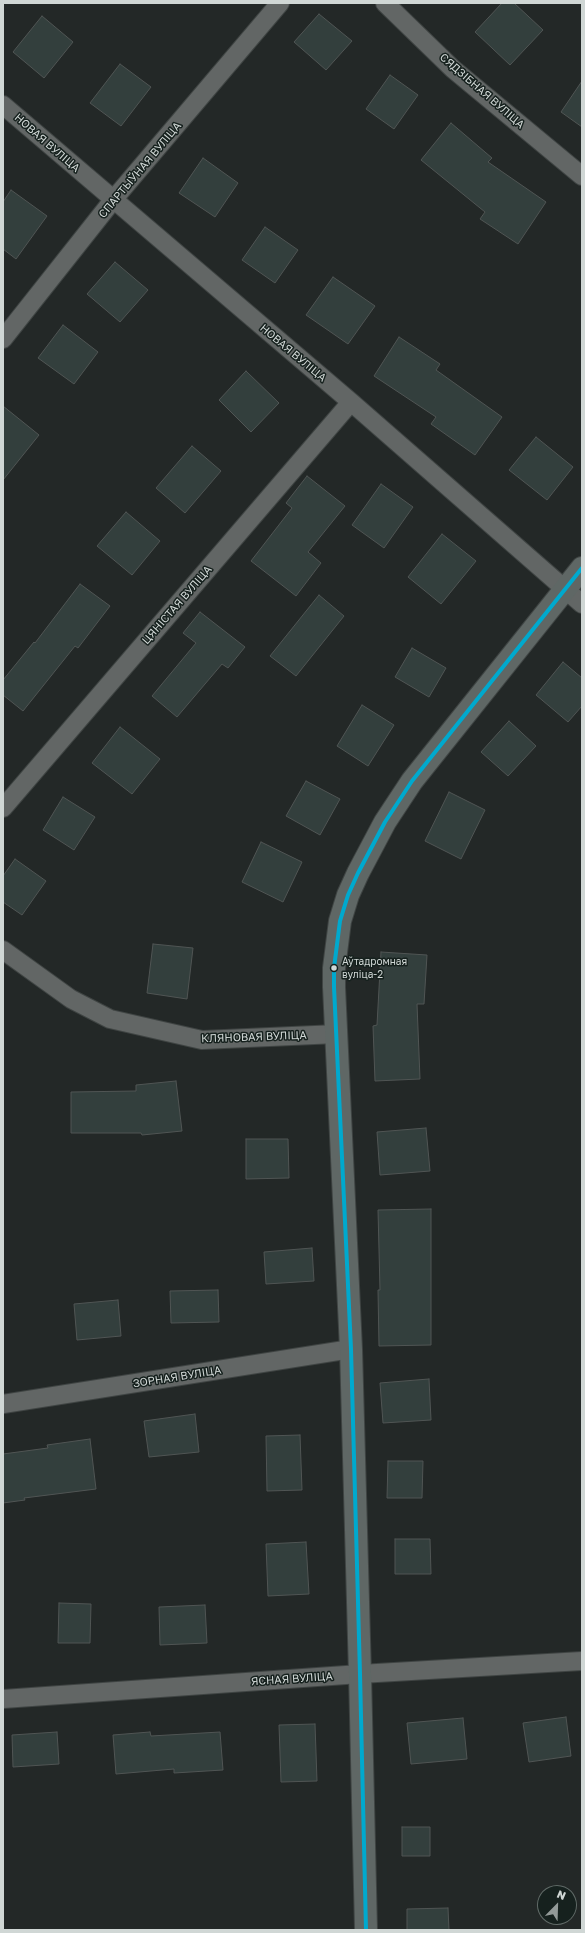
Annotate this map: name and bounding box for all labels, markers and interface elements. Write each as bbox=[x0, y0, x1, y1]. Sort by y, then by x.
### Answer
street label: СЯДЗІБНАЯ ВУЛІЦА bbox=[437, 51, 527, 131]
street label: НОВАЯ ВУЛІЦА bbox=[12, 111, 82, 175]
street label: СПАРТЫЎНАЯ ВУЛІЦА bbox=[96, 119, 184, 221]
street label: НОВАЯ ВУЛІЦА bbox=[257, 321, 329, 385]
street label: ЦЯНІСТАЯ ВУЛІЦА bbox=[139, 563, 215, 647]
place label: Аўтадромная вуліца-2 bbox=[342, 956, 407, 980]
marker: Аўтадромная вуліца-2 bbox=[329, 963, 339, 973]
street label: КЛЯНОВАЯ ВУЛІЦА bbox=[201, 1029, 307, 1045]
street label: ЗОРНАЯ ВУЛІЦА bbox=[132, 1363, 222, 1391]
street label: ЯСНАЯ ВУЛІЦА bbox=[251, 1670, 333, 1688]
north arrow bbox=[537, 1885, 577, 1925]
text: N bbox=[555, 1887, 568, 1902]

